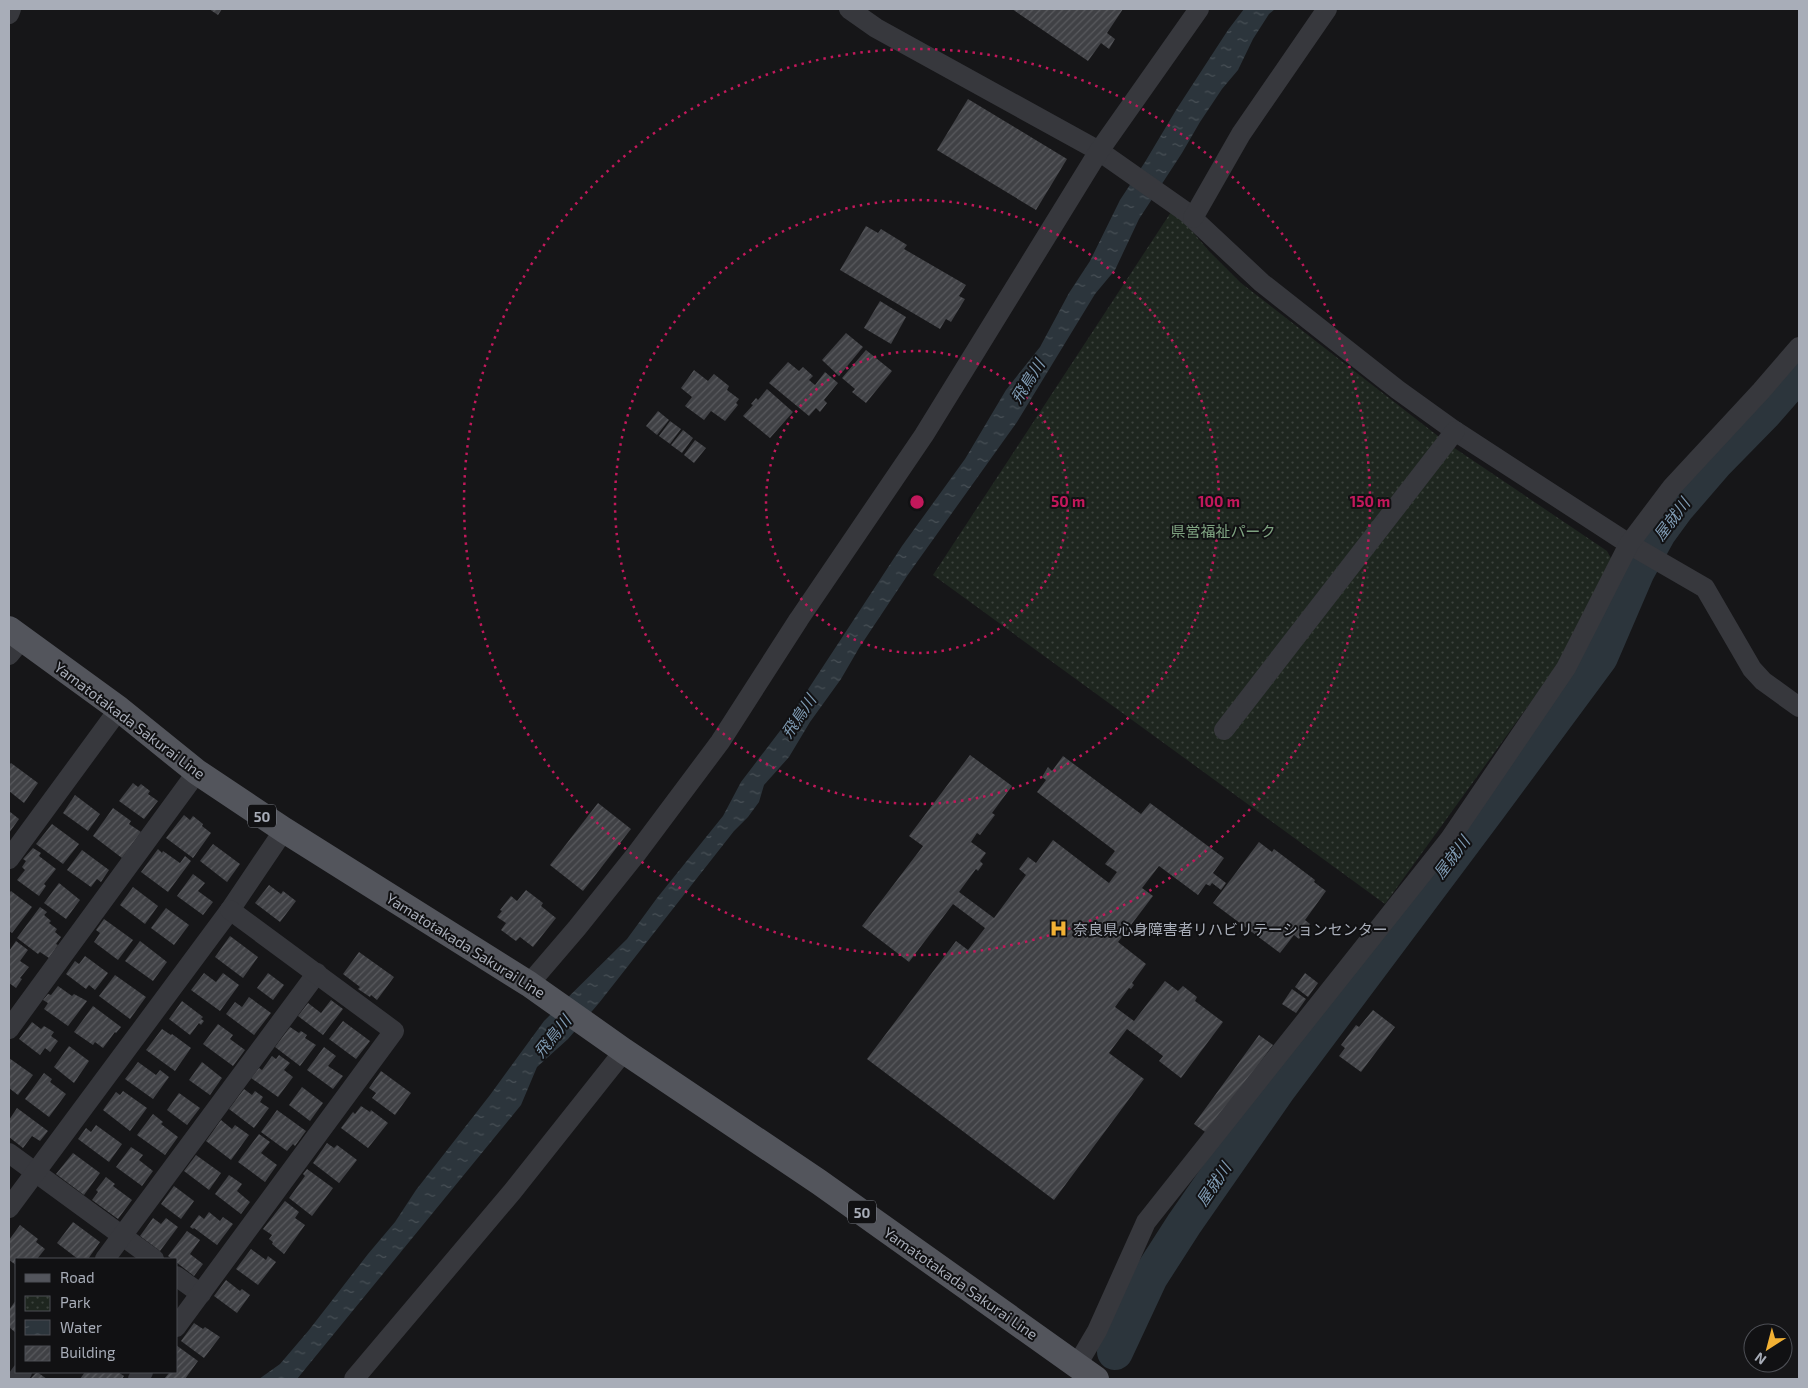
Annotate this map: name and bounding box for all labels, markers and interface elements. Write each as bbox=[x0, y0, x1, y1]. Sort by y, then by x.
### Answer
water label: 飛鳥川 bbox=[1006, 354, 1049, 406]
text: 50 m bbox=[1051, 492, 1085, 510]
text: 100 m bbox=[1198, 492, 1240, 510]
text: 150 m bbox=[1350, 492, 1390, 510]
centre of rings bbox=[908, 493, 926, 511]
water label: 屋就川 bbox=[1649, 493, 1694, 544]
park label: 県営福祉パーク bbox=[1170, 522, 1276, 540]
street label: Yamatotakada Sakurai Line bbox=[51, 657, 209, 783]
water label: 飛鳥川 bbox=[777, 689, 820, 741]
road number: 50 bbox=[248, 804, 276, 828]
water label: 屋就川 bbox=[1429, 831, 1474, 882]
street label: Yamatotakada Sakurai Line bbox=[383, 889, 549, 1001]
hospital icon: 奈良県心身障害者リハビリテーションセンター bbox=[1049, 919, 1069, 939]
place label: 奈良県心身障害者リハビリテーションセンター bbox=[1073, 920, 1388, 938]
water label: 飛鳥川 bbox=[530, 1010, 576, 1061]
water label: 屋就川 bbox=[1192, 1157, 1235, 1209]
road number: 50 bbox=[848, 1200, 876, 1224]
street label: Yamatotakada Sakurai Line bbox=[881, 1223, 1041, 1343]
legend bbox=[15, 1258, 178, 1373]
text: Road bbox=[60, 1268, 95, 1286]
text: Park bbox=[60, 1293, 91, 1311]
text: Water bbox=[60, 1318, 102, 1336]
north arrow bbox=[1743, 1323, 1793, 1373]
text: Building bbox=[60, 1343, 116, 1361]
text: N bbox=[1751, 1349, 1769, 1369]

